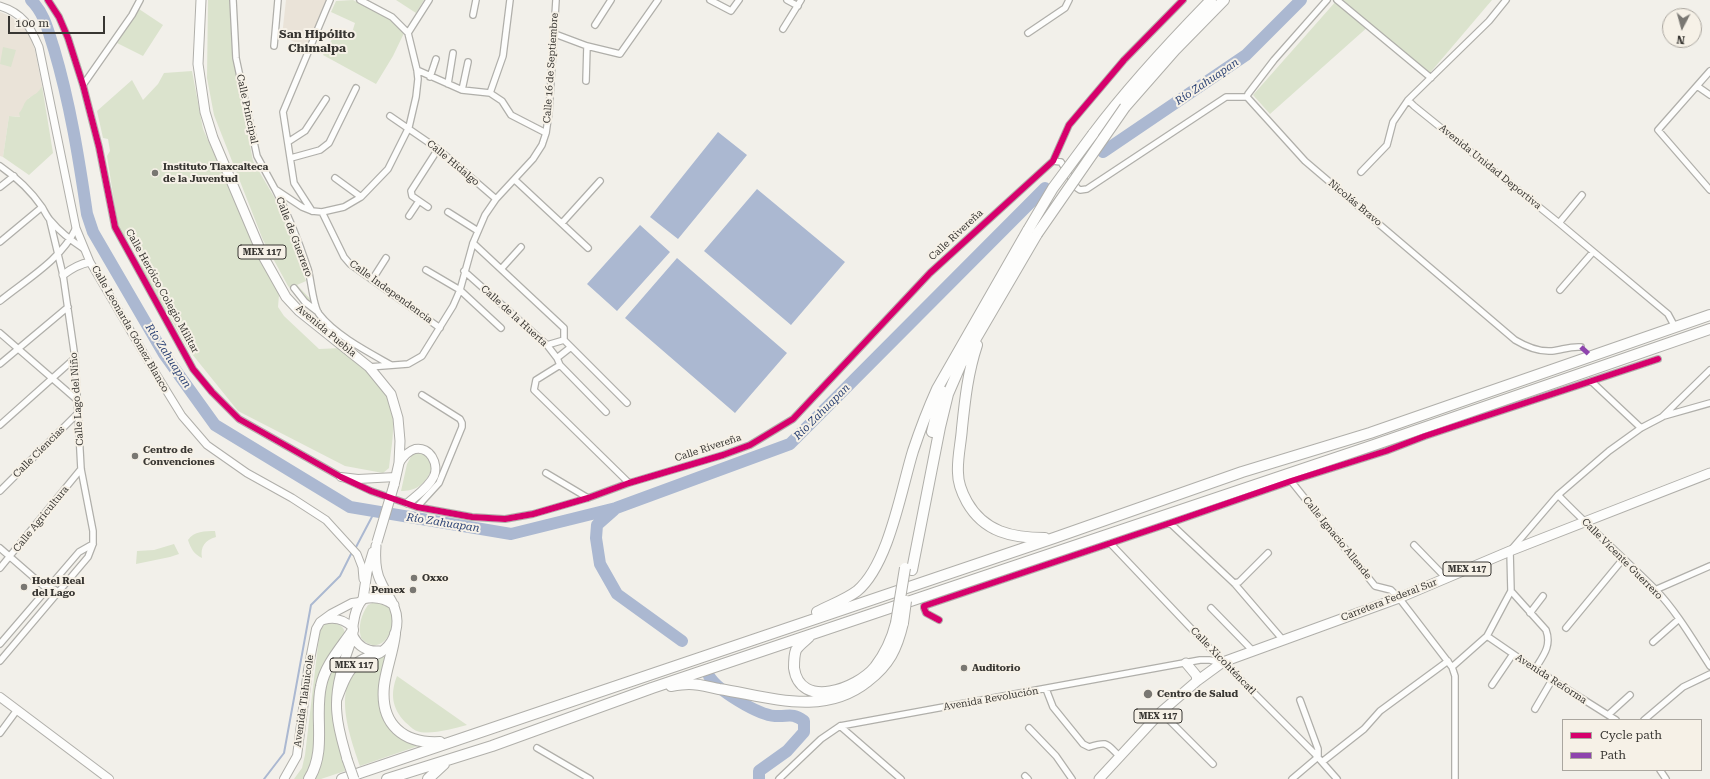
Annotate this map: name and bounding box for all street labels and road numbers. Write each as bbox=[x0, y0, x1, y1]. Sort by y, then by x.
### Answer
street label: Calle 16 de Septiembre bbox=[541, 12, 561, 124]
street label: Calle Principal bbox=[234, 73, 260, 145]
street label: Avenida Unidad Deportiva bbox=[1436, 122, 1544, 212]
street label: Calle Hidalgo bbox=[424, 138, 482, 188]
street label: Nicolás Bravo bbox=[1326, 177, 1384, 229]
street label: Calle de Guerrero bbox=[273, 195, 315, 279]
street label: Calle Rivereña bbox=[927, 207, 985, 263]
street label: Calle Heróico Colegio Militar bbox=[123, 227, 201, 355]
road number: MEX 117 bbox=[238, 245, 286, 259]
street label: Calle Independencia bbox=[347, 258, 435, 326]
street label: Calle Leonarda Gómez Blanco bbox=[89, 264, 171, 394]
street label: Calle de la Huerta bbox=[478, 283, 550, 349]
street label: Avenida Puebla bbox=[293, 302, 359, 360]
street label: Calle Lago del Niño bbox=[68, 352, 86, 446]
street label: Calle Ciencias bbox=[11, 424, 67, 480]
street label: Calle Rivereña bbox=[673, 432, 743, 464]
street label: Calle Agricultura bbox=[11, 484, 71, 554]
street label: Calle Ignacio Allende bbox=[1300, 494, 1374, 582]
street label: Calle Vicente Guerrero bbox=[1579, 516, 1665, 602]
road number: MEX 117 bbox=[1443, 562, 1491, 576]
street label: Carretera Federal Sur bbox=[1339, 576, 1439, 624]
street label: Calle Xicohténcatl bbox=[1188, 625, 1258, 697]
street label: Avenida Reforma bbox=[1513, 651, 1589, 707]
street label: Avenida Tlahuicole bbox=[292, 654, 316, 748]
road number: MEX 117 bbox=[330, 658, 378, 672]
street label: Avenida Revolución bbox=[942, 685, 1040, 713]
road number: MEX 117 bbox=[1134, 709, 1182, 723]

